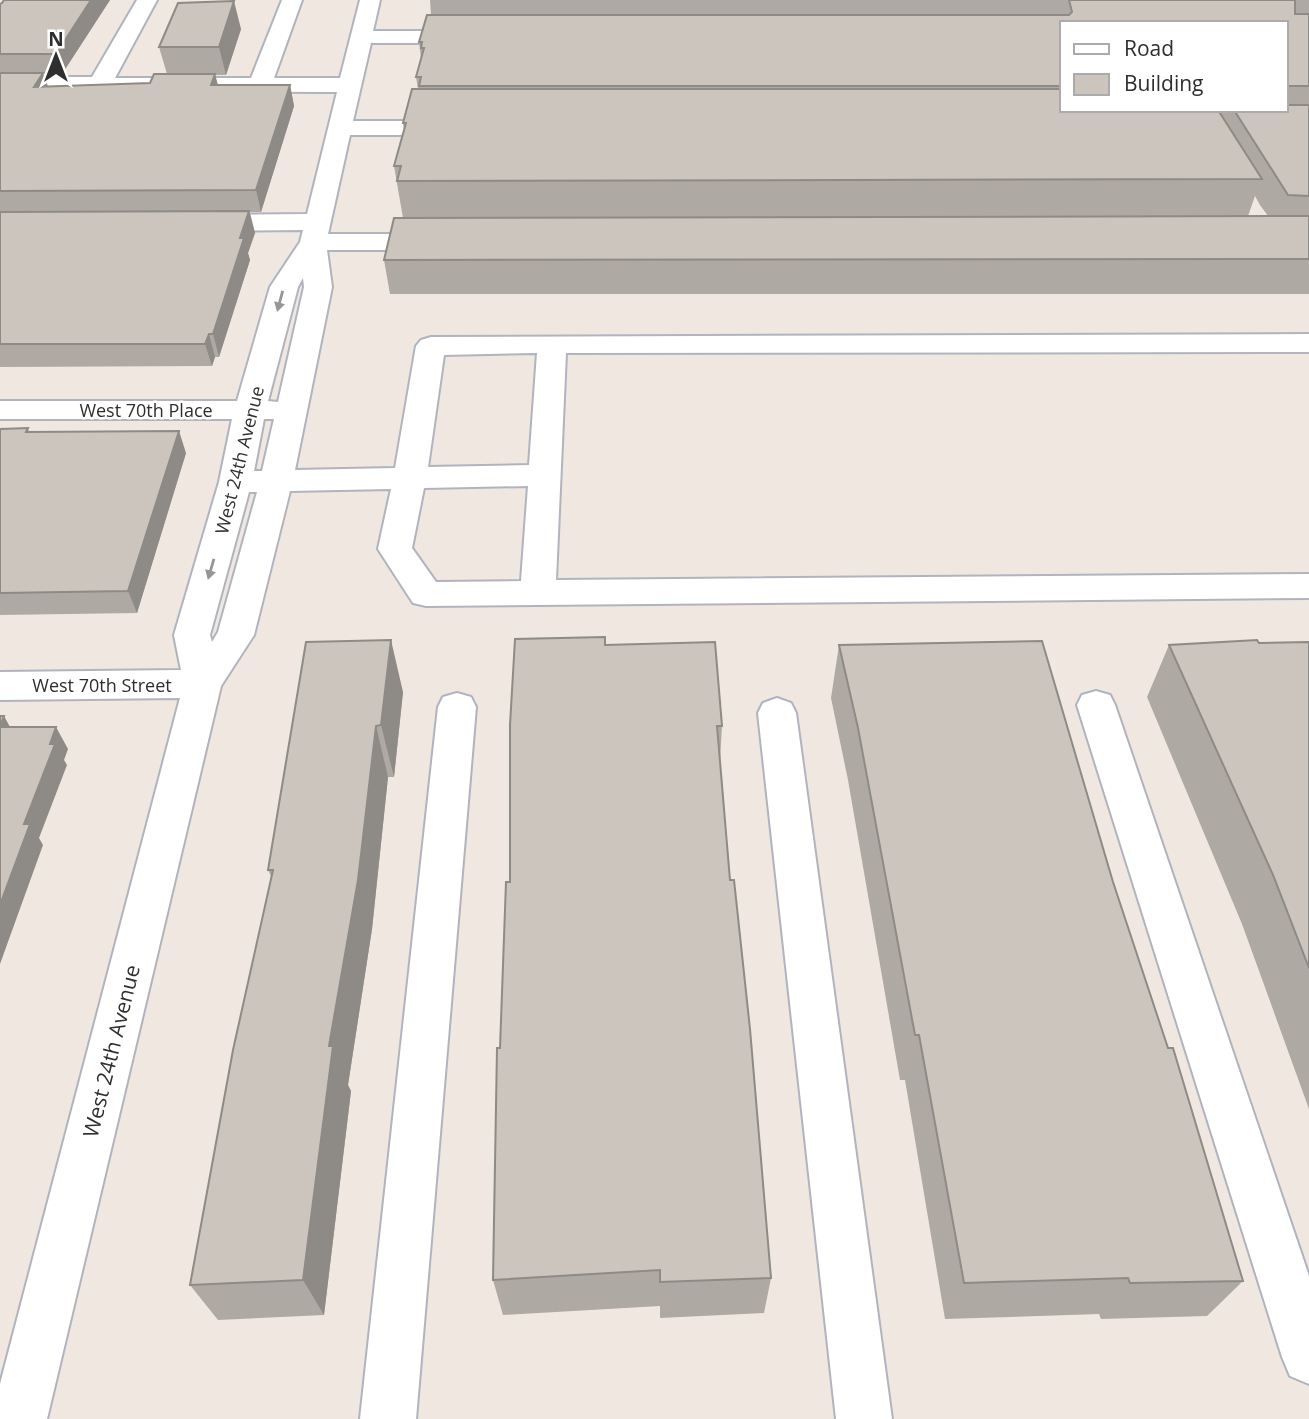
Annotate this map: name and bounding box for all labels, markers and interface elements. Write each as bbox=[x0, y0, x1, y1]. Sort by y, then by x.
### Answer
north arrow bbox=[21, 21, 91, 91]
legend bbox=[1060, 21, 1288, 112]
text: N bbox=[48, 26, 64, 52]
text: Road bbox=[1124, 34, 1174, 62]
text: Building bbox=[1124, 69, 1203, 97]
one-way arrow bbox=[274, 290, 285, 312]
street label: West 24th Avenue bbox=[209, 383, 269, 537]
street label: West 70th Place bbox=[79, 398, 213, 422]
one-way arrow bbox=[205, 559, 215, 580]
street label: West 70th Street bbox=[32, 673, 172, 697]
street label: West 24th Avenue bbox=[76, 962, 146, 1140]

